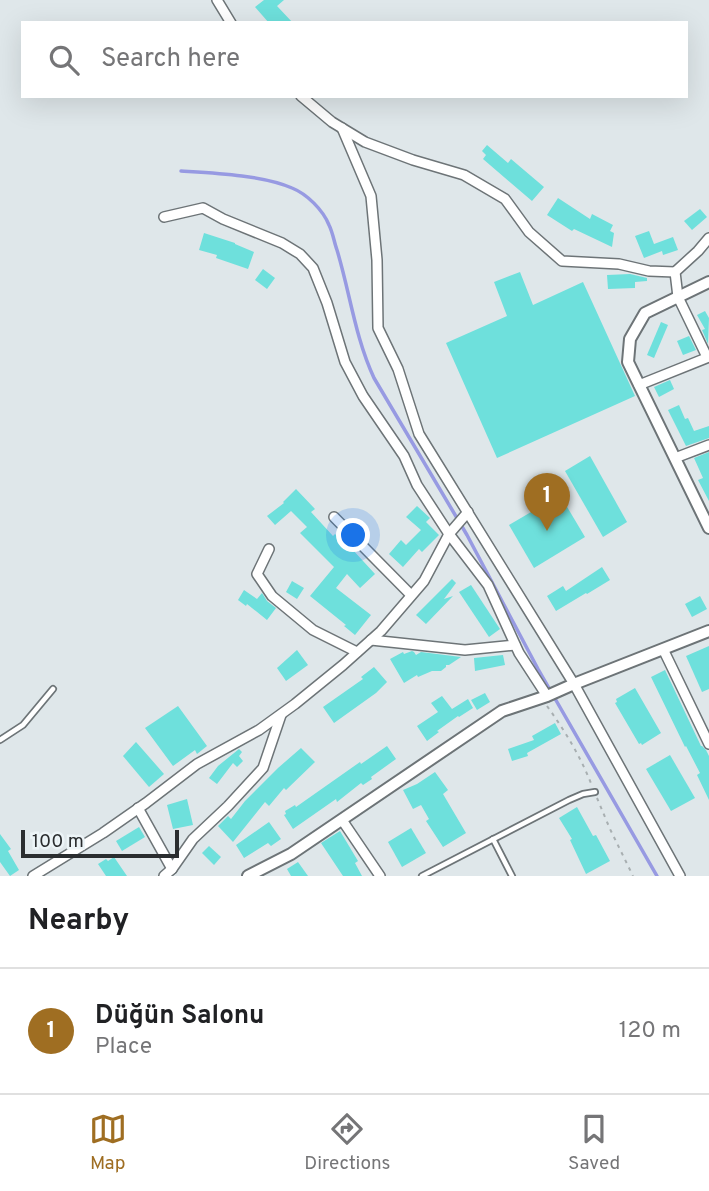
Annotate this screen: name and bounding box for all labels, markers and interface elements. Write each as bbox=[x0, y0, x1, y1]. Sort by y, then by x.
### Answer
search box bbox=[21, 21, 688, 98]
icon: search bbox=[45, 41, 83, 79]
text: Search here bbox=[101, 43, 240, 76]
pin: 1 bbox=[524, 473, 570, 531]
your location bbox=[336, 518, 370, 552]
scale bar bbox=[21, 827, 178, 859]
text: 100 m bbox=[32, 830, 84, 854]
text: Nearby bbox=[28, 903, 129, 940]
text: Düğün Salonu bbox=[95, 1000, 264, 1033]
text: 1 bbox=[46, 1017, 56, 1046]
text: 120 m bbox=[619, 1017, 681, 1046]
text: Place bbox=[95, 1033, 152, 1062]
tab: Map bbox=[89, 1110, 127, 1176]
tab: Directions bbox=[304, 1110, 391, 1176]
tab: Saved bbox=[568, 1110, 620, 1176]

